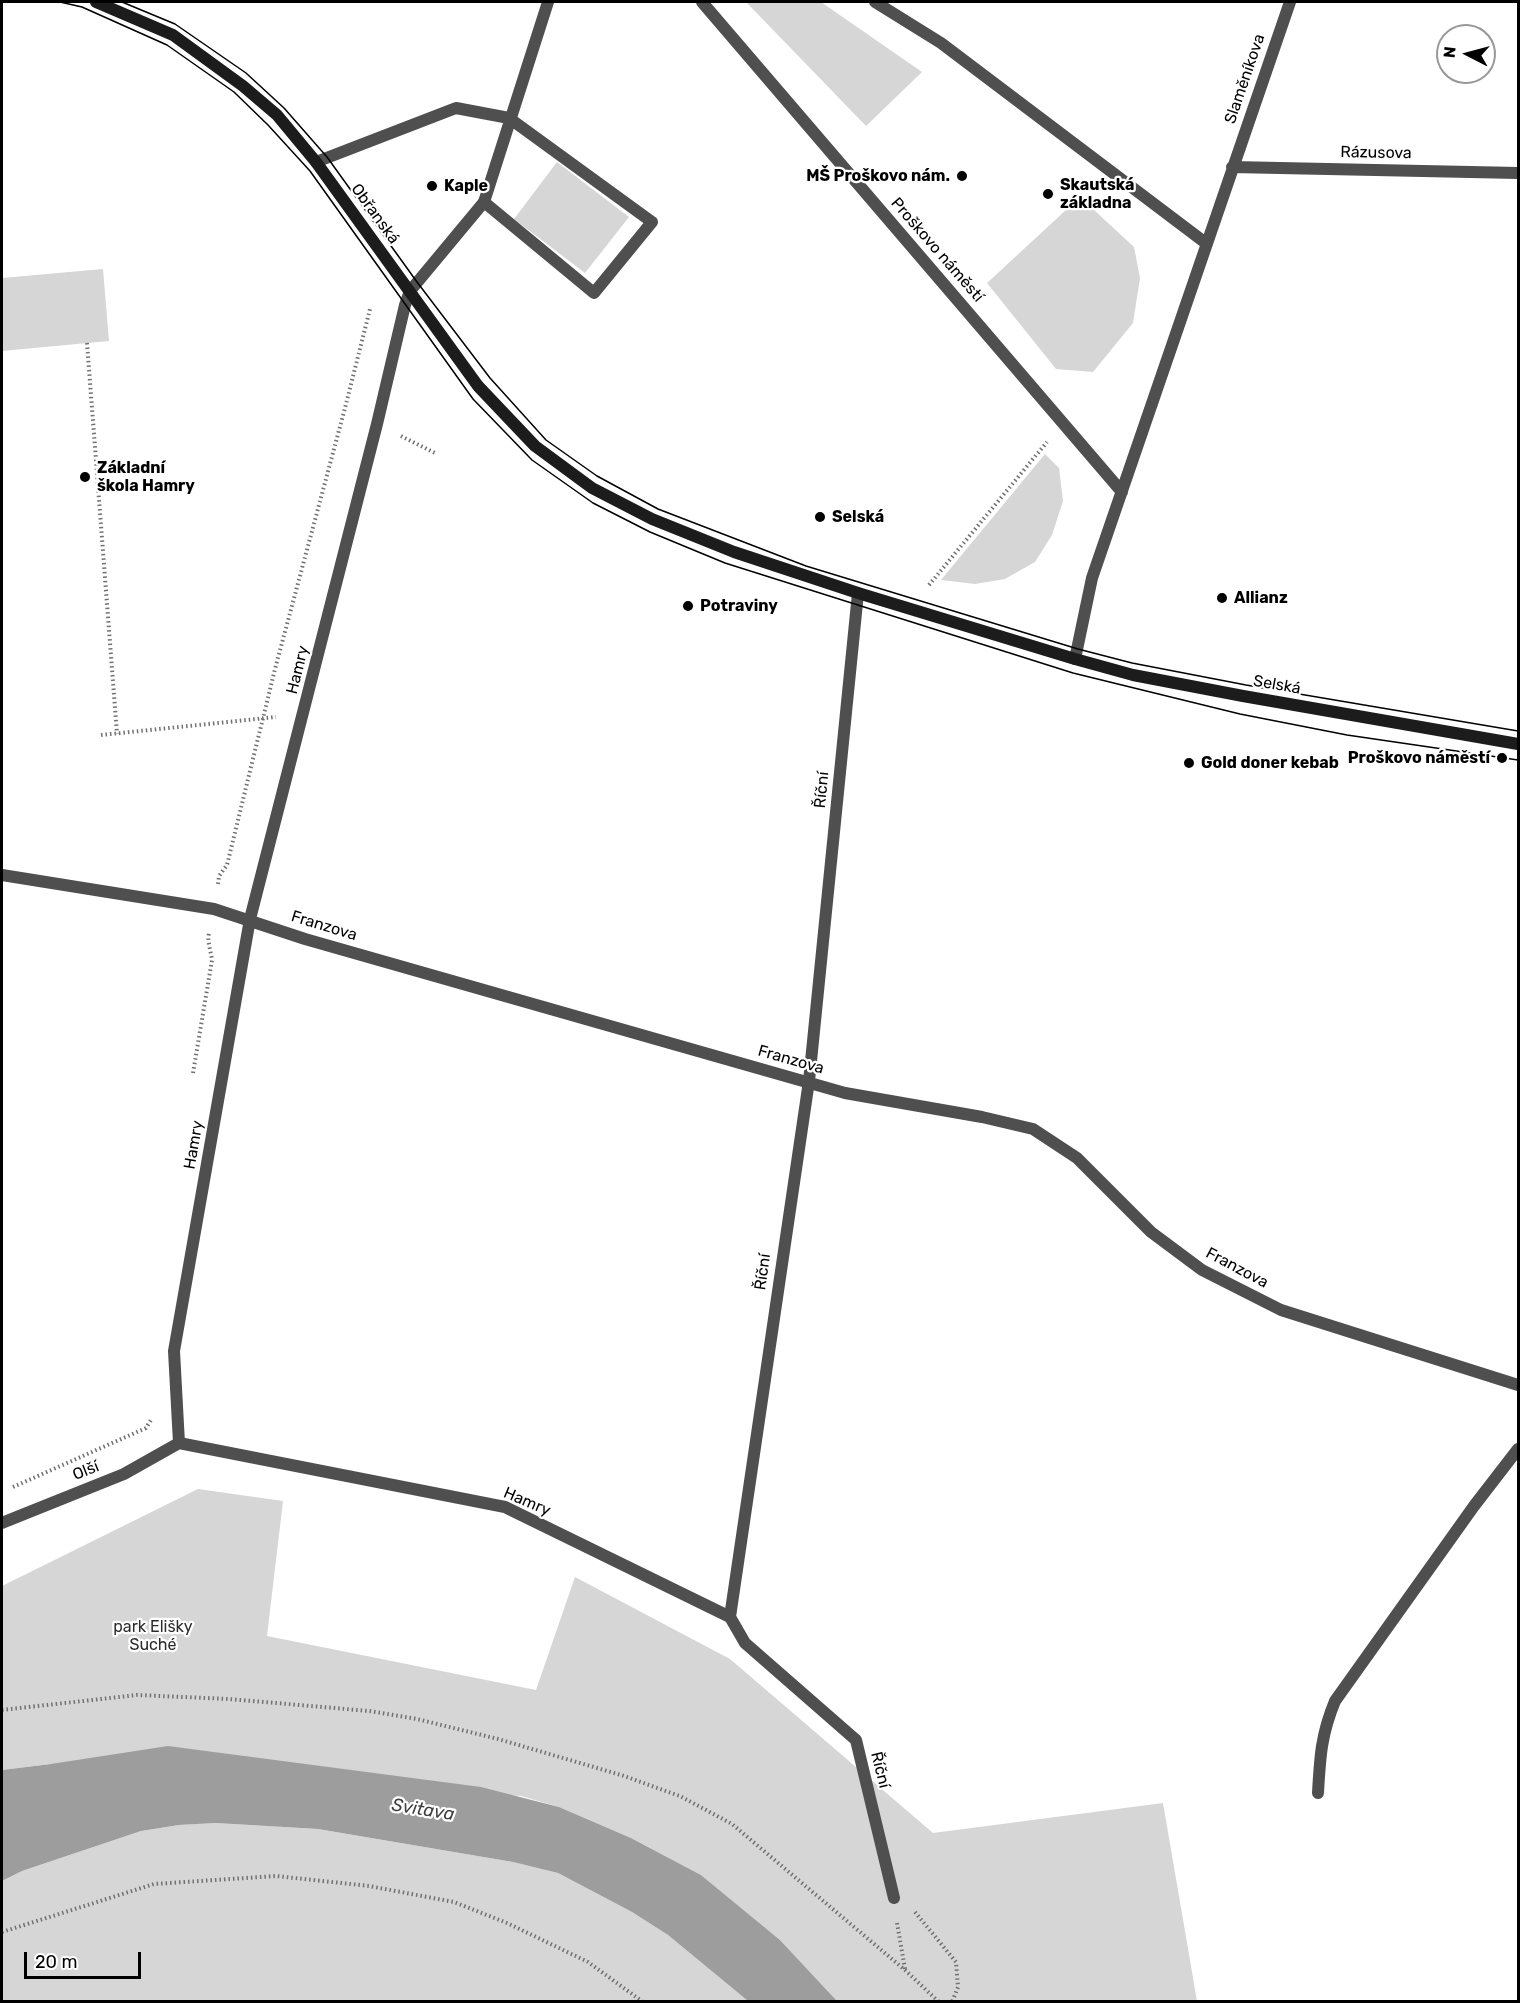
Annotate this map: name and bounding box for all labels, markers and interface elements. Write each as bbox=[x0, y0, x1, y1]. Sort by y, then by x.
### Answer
north arrow bbox=[1436, 24, 1496, 84]
street label: Slaměníkova bbox=[1221, 32, 1269, 126]
text: N bbox=[1440, 46, 1460, 59]
street label: Rázusova bbox=[1340, 143, 1412, 163]
place label: MŠ Proškovo nám. bbox=[806, 166, 950, 186]
marker: MŠ Proškovo nám. bbox=[955, 169, 969, 183]
place label: Skautská základna bbox=[1060, 175, 1134, 213]
place label: Kaple bbox=[444, 176, 488, 196]
marker: Kaple bbox=[425, 179, 439, 193]
street label: Obřanská bbox=[347, 180, 403, 248]
marker: Skautská základna bbox=[1041, 187, 1055, 201]
street label: Proškovo náměstí bbox=[886, 194, 988, 306]
place label: Základní škola Hamry bbox=[97, 458, 195, 496]
marker: Základní škola Hamry bbox=[78, 470, 92, 484]
place label: Selská bbox=[832, 507, 884, 527]
marker: Selská bbox=[813, 510, 827, 524]
place label: Allianz bbox=[1234, 588, 1288, 608]
marker: Allianz bbox=[1215, 591, 1229, 605]
place label: Potraviny bbox=[700, 596, 778, 616]
marker: Potraviny bbox=[681, 599, 695, 613]
street label: Hamry bbox=[283, 644, 313, 696]
street label: Selská bbox=[1252, 671, 1302, 699]
place label: Proškovo náměstí bbox=[1348, 748, 1490, 768]
marker: Proškovo náměstí bbox=[1495, 751, 1509, 765]
place label: Gold doner kebab bbox=[1201, 753, 1339, 773]
marker: Gold doner kebab bbox=[1182, 756, 1196, 770]
street label: Říční bbox=[811, 771, 833, 809]
street label: Franzova bbox=[289, 907, 359, 945]
street label: Franzova bbox=[756, 1041, 826, 1079]
street label: Hamry bbox=[180, 1119, 208, 1171]
street label: Franzova bbox=[1203, 1244, 1271, 1292]
street label: Říční bbox=[751, 1252, 775, 1292]
street label: Olší bbox=[70, 1457, 102, 1485]
street label: Hamry bbox=[501, 1484, 553, 1520]
park label: park Elišky Suché bbox=[113, 1617, 193, 1655]
street label: Říční bbox=[866, 1750, 894, 1790]
water label: Svitava bbox=[390, 1794, 456, 1826]
scale bar bbox=[27, 1940, 144, 1978]
text: 20 m bbox=[35, 1951, 77, 1973]

